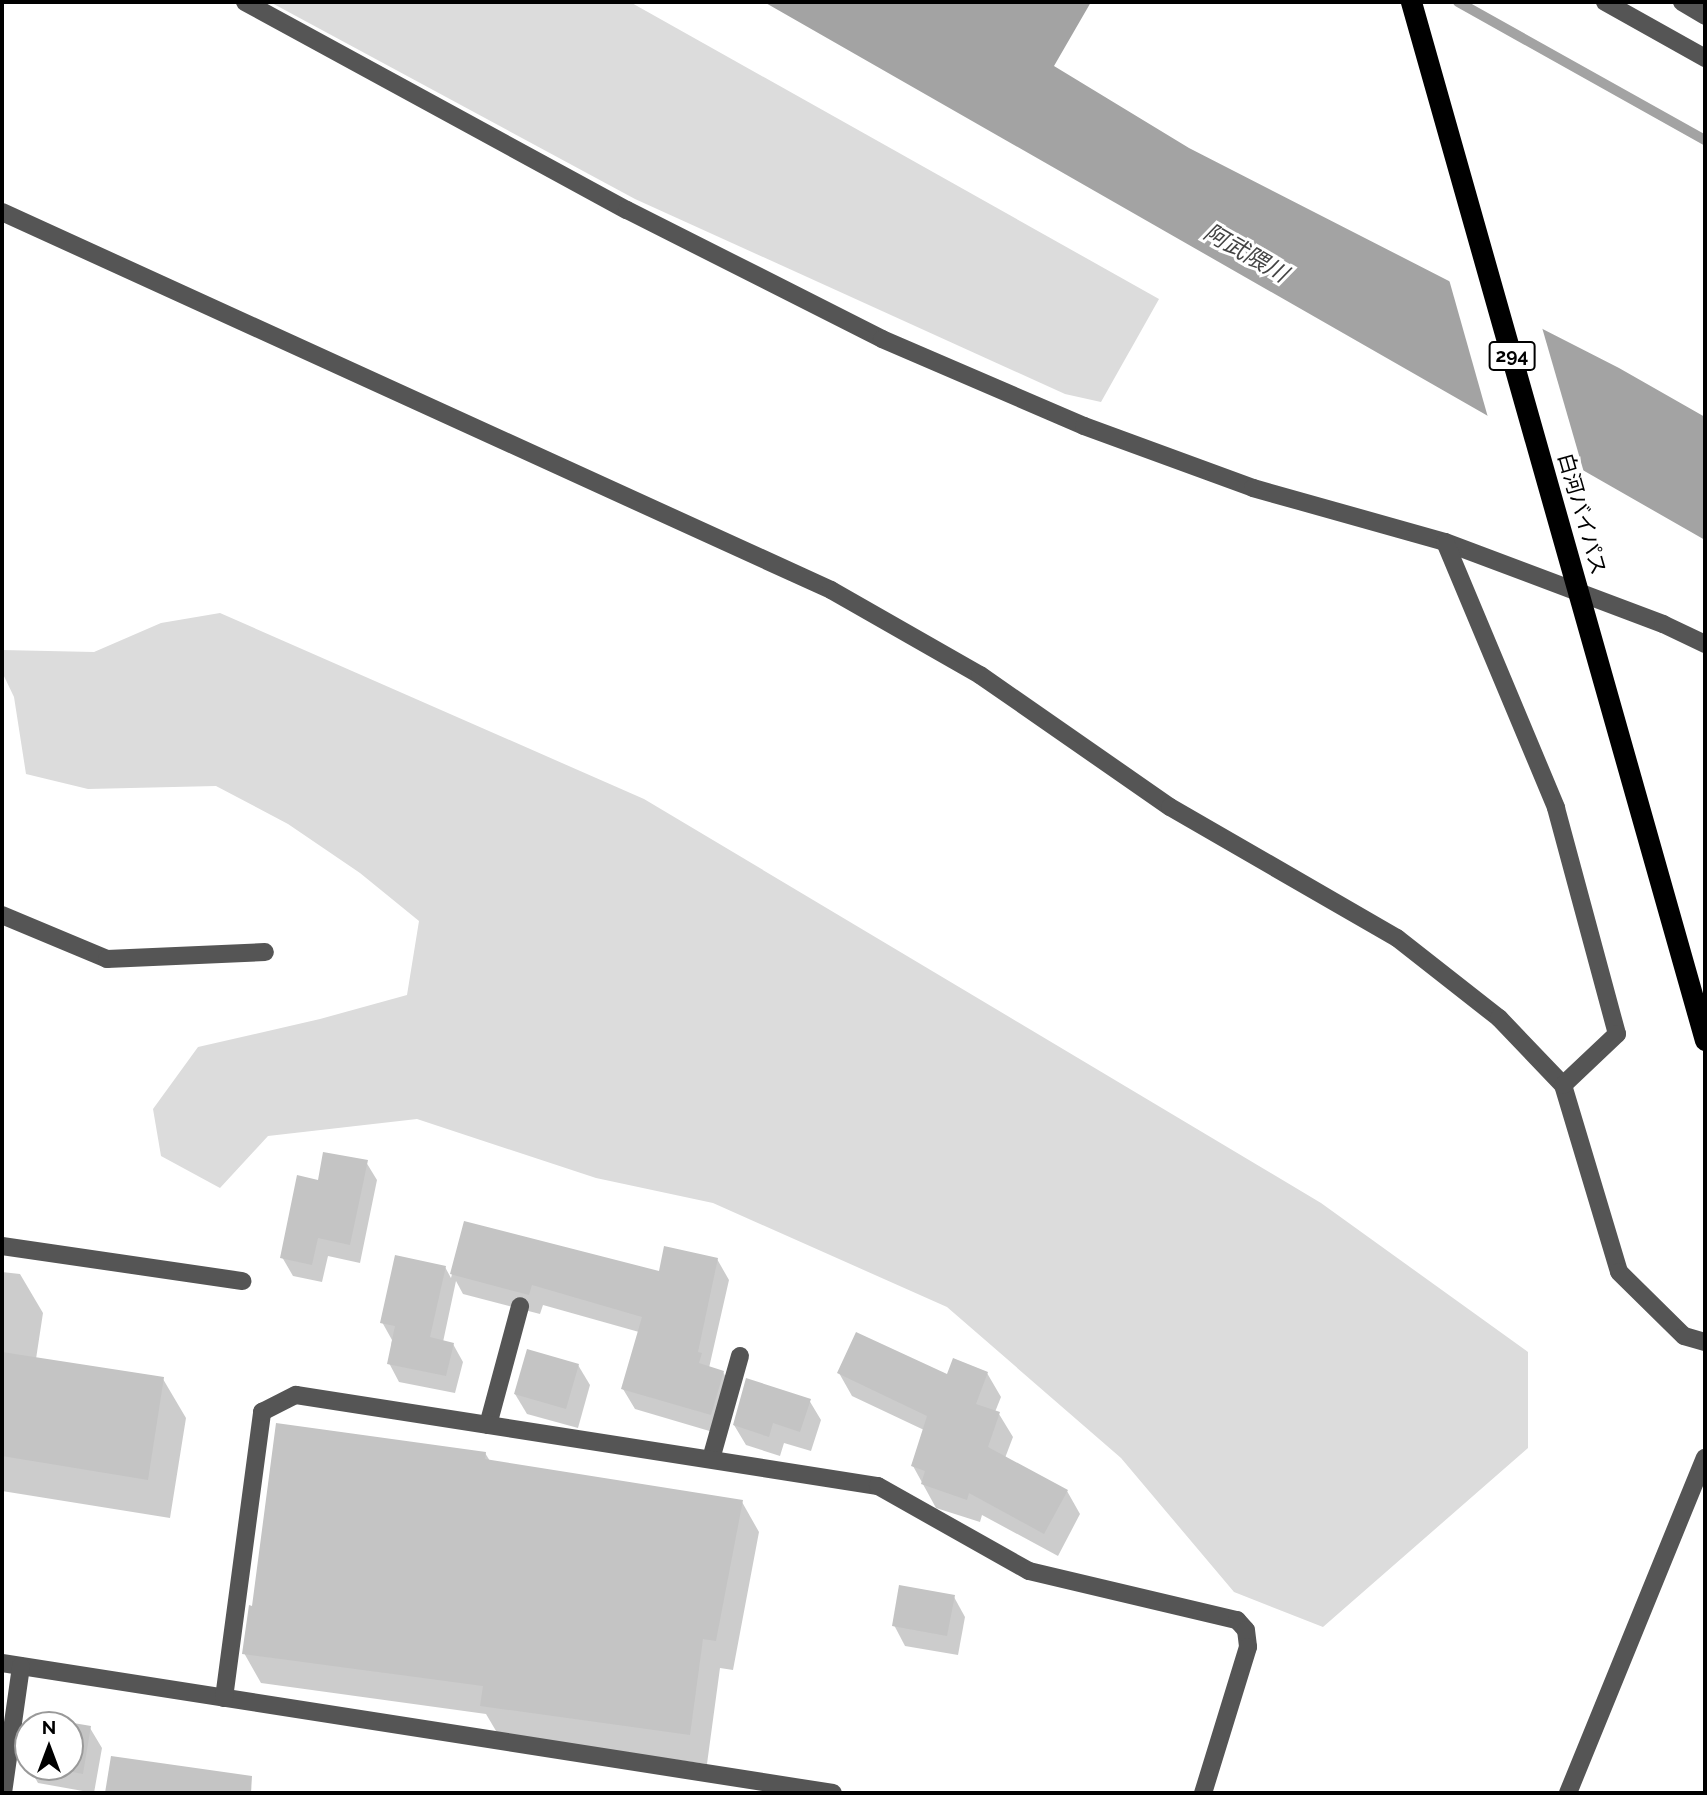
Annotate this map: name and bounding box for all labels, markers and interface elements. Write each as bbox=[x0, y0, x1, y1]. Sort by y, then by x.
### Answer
water label: 阿武隈川 bbox=[1199, 218, 1293, 288]
road number: 294 bbox=[1488, 340, 1536, 372]
street label: 白河バイパス bbox=[1553, 450, 1611, 578]
north arrow bbox=[14, 1711, 84, 1781]
text: N bbox=[42, 1716, 56, 1738]

